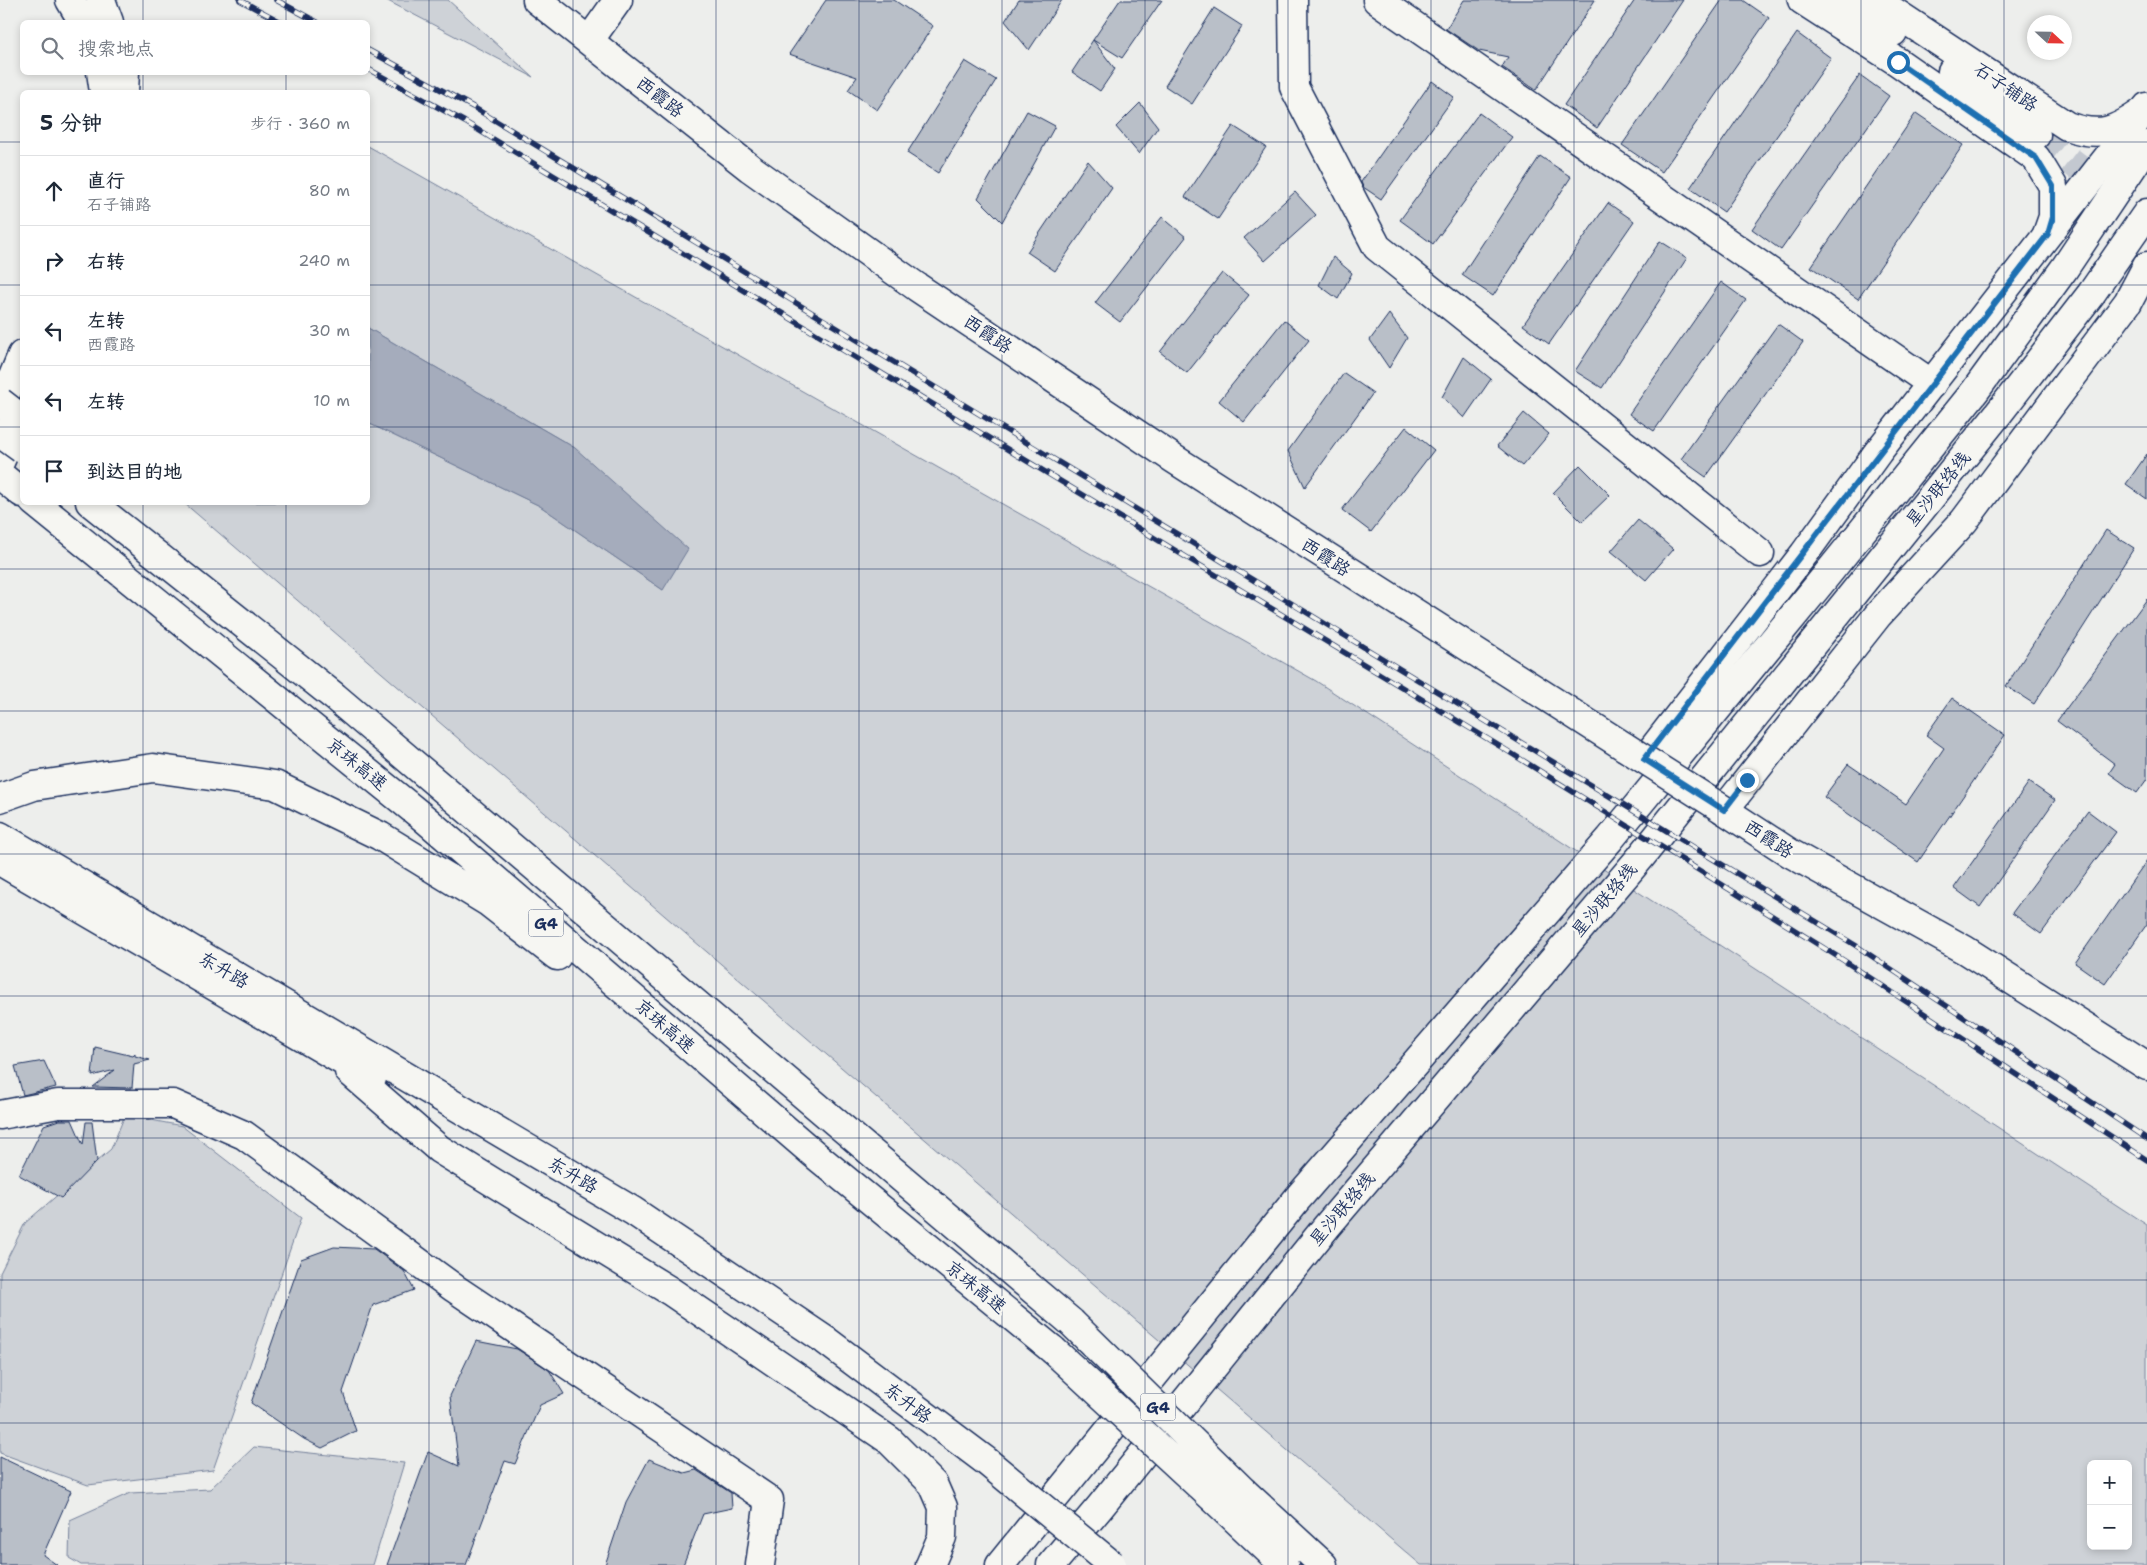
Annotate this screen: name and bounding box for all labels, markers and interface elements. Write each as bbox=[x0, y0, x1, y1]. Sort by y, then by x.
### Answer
north arrow bbox=[2027, 15, 2072, 60]
search box bbox=[20, 20, 370, 75]
icon: search bbox=[38, 34, 66, 62]
text: 搜索地点 bbox=[78, 36, 154, 61]
route start bbox=[1887, 51, 1910, 74]
street label: 石子铺路 bbox=[1969, 57, 2043, 117]
street label: 西霞路 bbox=[631, 71, 689, 123]
text: 5 分钟 bbox=[40, 109, 102, 137]
text: 步行 · 360 m bbox=[251, 113, 350, 134]
text: 直行 bbox=[87, 168, 125, 193]
icon: ahead bbox=[40, 177, 68, 205]
text: 80 m bbox=[309, 180, 350, 201]
text: 石子铺路 bbox=[87, 194, 151, 215]
icon: right bbox=[40, 247, 68, 275]
text: 右转 bbox=[87, 249, 125, 274]
text: 240 m bbox=[298, 250, 350, 271]
text: 左转 bbox=[87, 308, 125, 333]
street label: 西霞路 bbox=[959, 309, 1017, 359]
icon: left bbox=[40, 317, 68, 345]
text: 30 m bbox=[309, 320, 350, 341]
text: 西霞路 bbox=[87, 334, 135, 355]
icon: left bbox=[40, 387, 68, 415]
text: 左转 bbox=[87, 389, 125, 414]
text: 10 m bbox=[313, 390, 350, 411]
street label: 星沙联络线 bbox=[1900, 446, 1976, 532]
icon: arrive bbox=[40, 457, 68, 485]
text: 到达目的地 bbox=[87, 459, 182, 484]
street label: 西霞路 bbox=[1297, 532, 1355, 582]
street label: 京珠高速 bbox=[321, 732, 393, 796]
route end bbox=[1736, 769, 1759, 792]
street label: 西霞路 bbox=[1740, 814, 1798, 864]
street label: 星沙联络线 bbox=[1566, 858, 1642, 942]
road number: G4 bbox=[528, 910, 564, 936]
street label: 东升路 bbox=[195, 946, 253, 994]
street label: 京珠高速 bbox=[630, 993, 700, 1059]
street label: 东升路 bbox=[544, 1151, 602, 1199]
street label: 星沙联络线 bbox=[1304, 1167, 1380, 1251]
street label: 京珠高速 bbox=[940, 1255, 1012, 1319]
street label: 东升路 bbox=[879, 1377, 937, 1429]
road number: G4 bbox=[1140, 1394, 1176, 1420]
map controls bbox=[2087, 1460, 2132, 1550]
button: + bbox=[2087, 1460, 2132, 1505]
button: − bbox=[2087, 1505, 2132, 1550]

